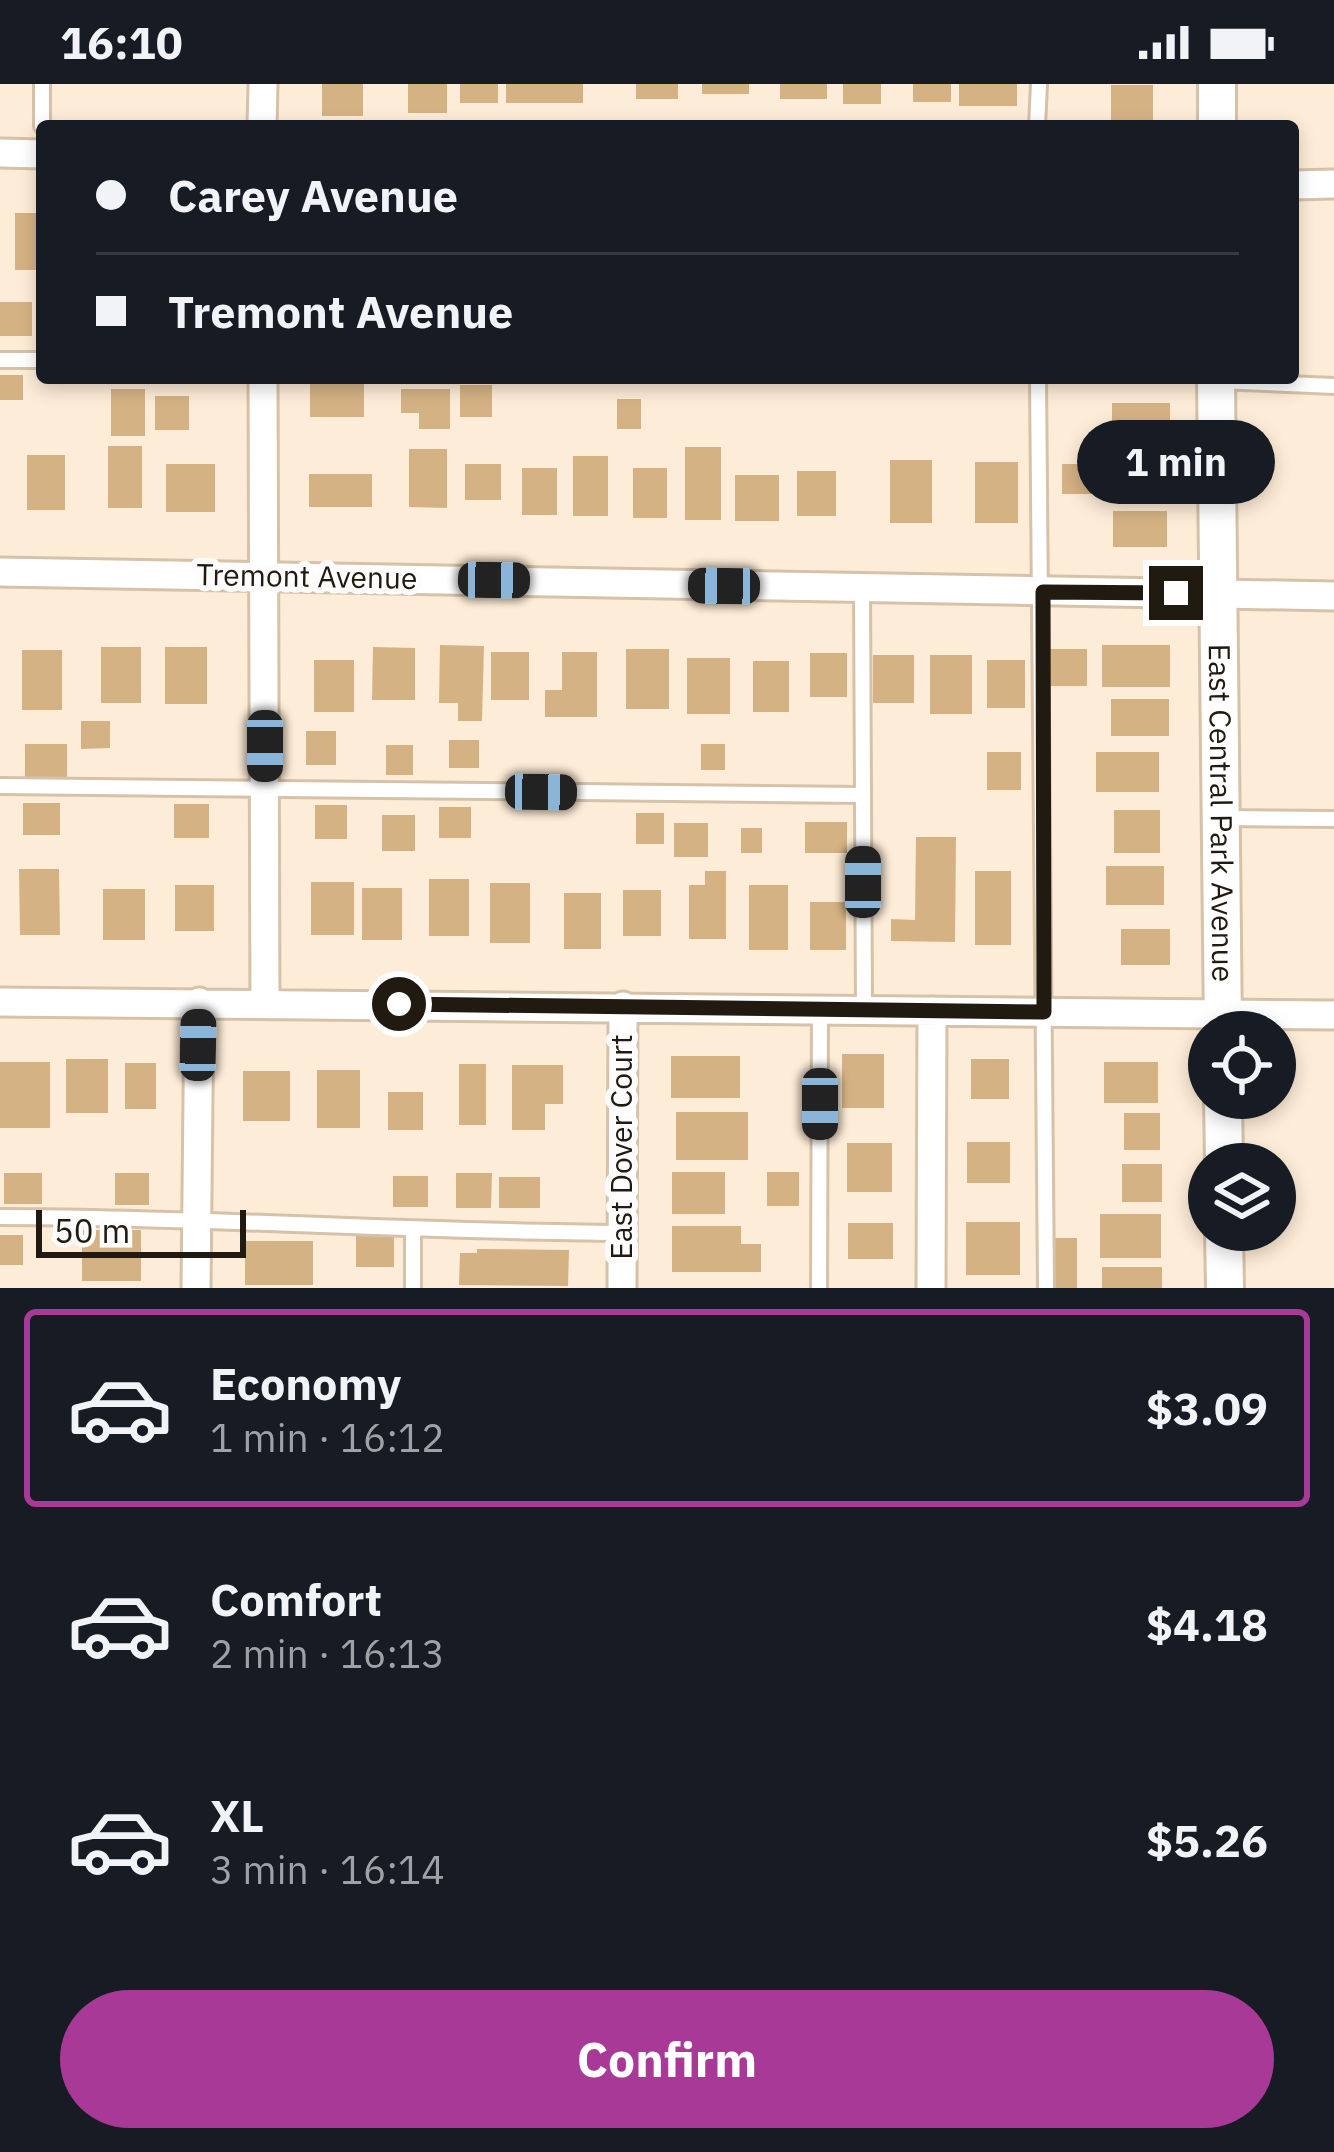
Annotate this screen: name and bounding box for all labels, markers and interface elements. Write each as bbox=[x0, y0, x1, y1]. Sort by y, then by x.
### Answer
text: 16:10 bbox=[60, 13, 183, 71]
text: Carey Avenue bbox=[168, 166, 458, 224]
text: Tremont Avenue bbox=[168, 282, 513, 340]
callout: 1 min bbox=[1077, 419, 1275, 503]
text: 1 min bbox=[1125, 436, 1227, 487]
street label: Tremont Avenue bbox=[196, 554, 418, 597]
car bbox=[458, 561, 530, 599]
route end bbox=[1149, 566, 1203, 620]
car bbox=[688, 567, 760, 605]
street label: East Central Park Avenue bbox=[1201, 643, 1243, 982]
car bbox=[247, 710, 283, 782]
car bbox=[505, 773, 577, 811]
car bbox=[845, 846, 881, 918]
route start bbox=[372, 977, 426, 1031]
car bbox=[179, 1009, 217, 1081]
map controls bbox=[1188, 1011, 1296, 1251]
button: locate bbox=[1188, 1011, 1296, 1119]
street label: East Dover Court bbox=[601, 1034, 640, 1260]
car bbox=[802, 1068, 838, 1140]
button: layers bbox=[1188, 1143, 1296, 1251]
scale bar bbox=[36, 1204, 246, 1257]
text: 50 m bbox=[54, 1209, 130, 1252]
icon: car bbox=[66, 1354, 174, 1462]
text: Economy bbox=[210, 1354, 401, 1412]
text: $3.09 bbox=[1146, 1379, 1268, 1437]
text: 1 min · 16:12 bbox=[210, 1412, 445, 1463]
icon: car bbox=[66, 1570, 174, 1678]
text: Comfort bbox=[210, 1570, 382, 1628]
text: $4.18 bbox=[1146, 1595, 1268, 1653]
text: 2 min · 16:13 bbox=[210, 1628, 445, 1679]
icon: car bbox=[66, 1786, 174, 1894]
text: XL bbox=[210, 1786, 264, 1844]
text: $5.26 bbox=[1146, 1811, 1268, 1869]
text: 3 min · 16:14 bbox=[210, 1844, 445, 1895]
button: Confirm bbox=[60, 1990, 1274, 2128]

